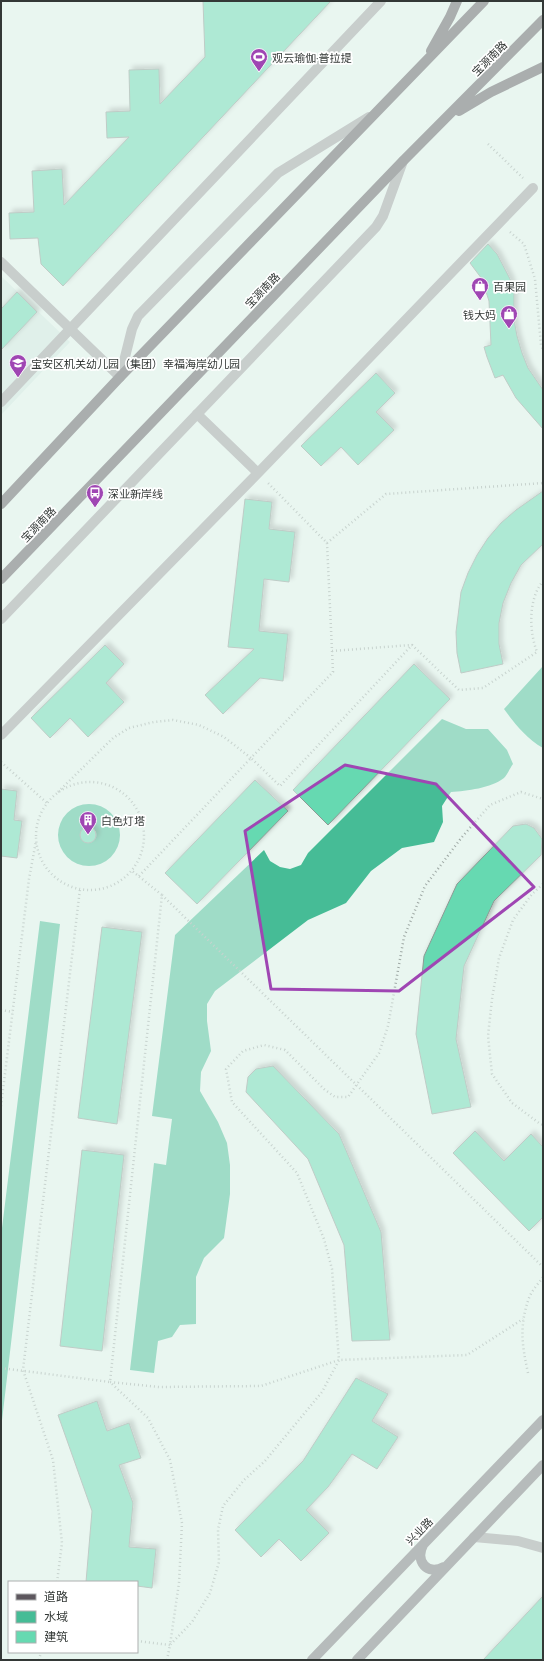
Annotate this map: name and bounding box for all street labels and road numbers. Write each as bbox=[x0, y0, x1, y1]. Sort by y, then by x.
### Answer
street label: 宝源南路 bbox=[468, 37, 510, 79]
street label: 宝源南路 bbox=[241, 269, 283, 311]
street label: 宝源南路 bbox=[17, 503, 59, 545]
street label: 兴业路 bbox=[402, 1514, 436, 1548]

